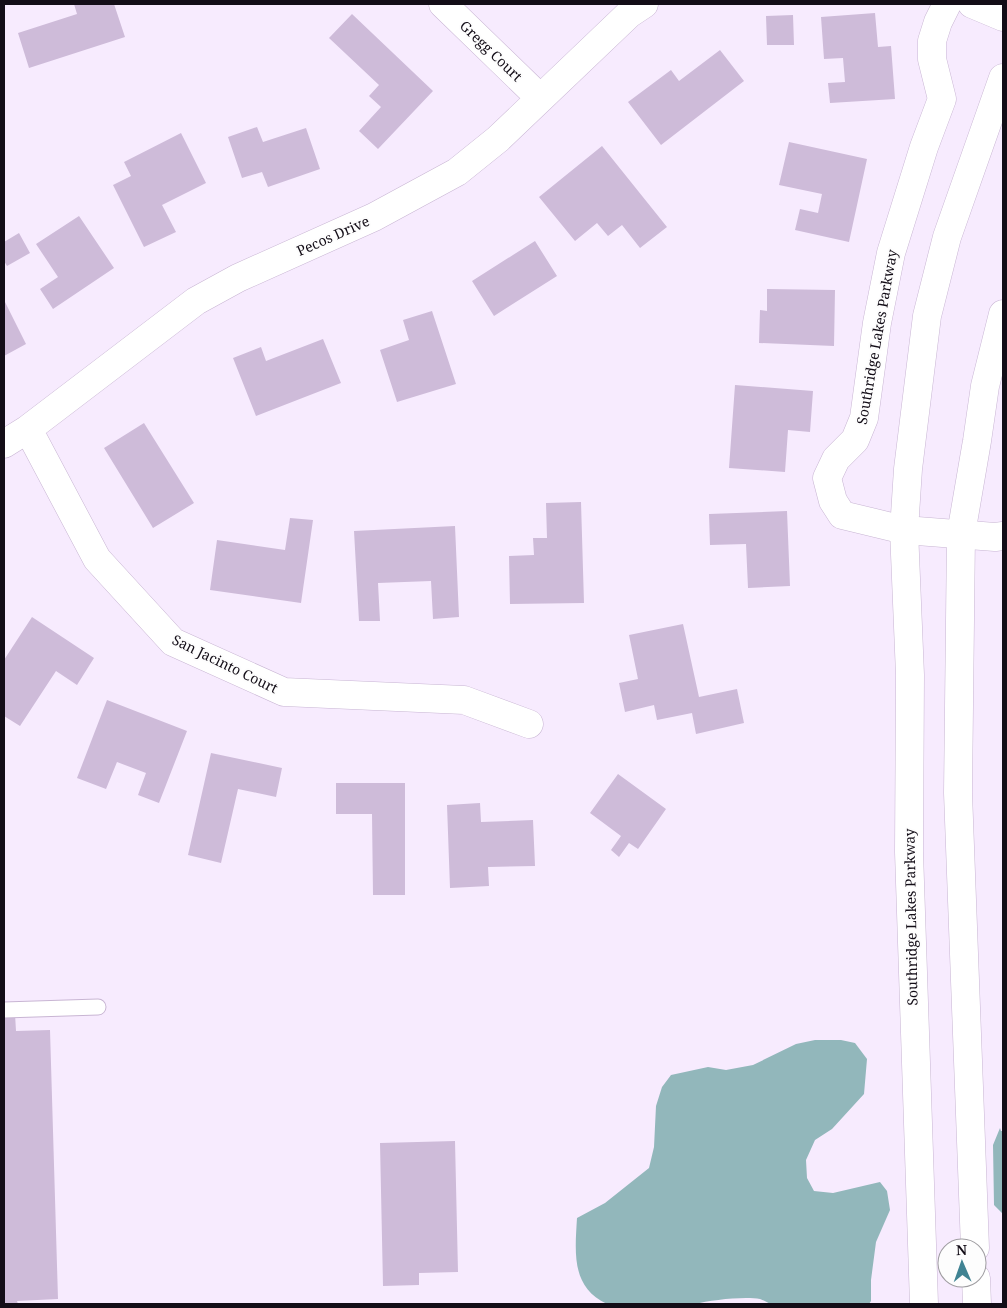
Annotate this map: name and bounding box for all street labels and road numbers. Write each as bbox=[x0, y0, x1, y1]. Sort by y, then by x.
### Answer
street label: Gregg Court bbox=[456, 16, 527, 85]
street label: Pecos Drive bbox=[293, 211, 372, 260]
street label: Southridge Lakes Parkway bbox=[852, 248, 901, 426]
street label: San Jacinto Court bbox=[169, 630, 281, 697]
street label: Southridge Lakes Parkway bbox=[899, 828, 922, 1006]

